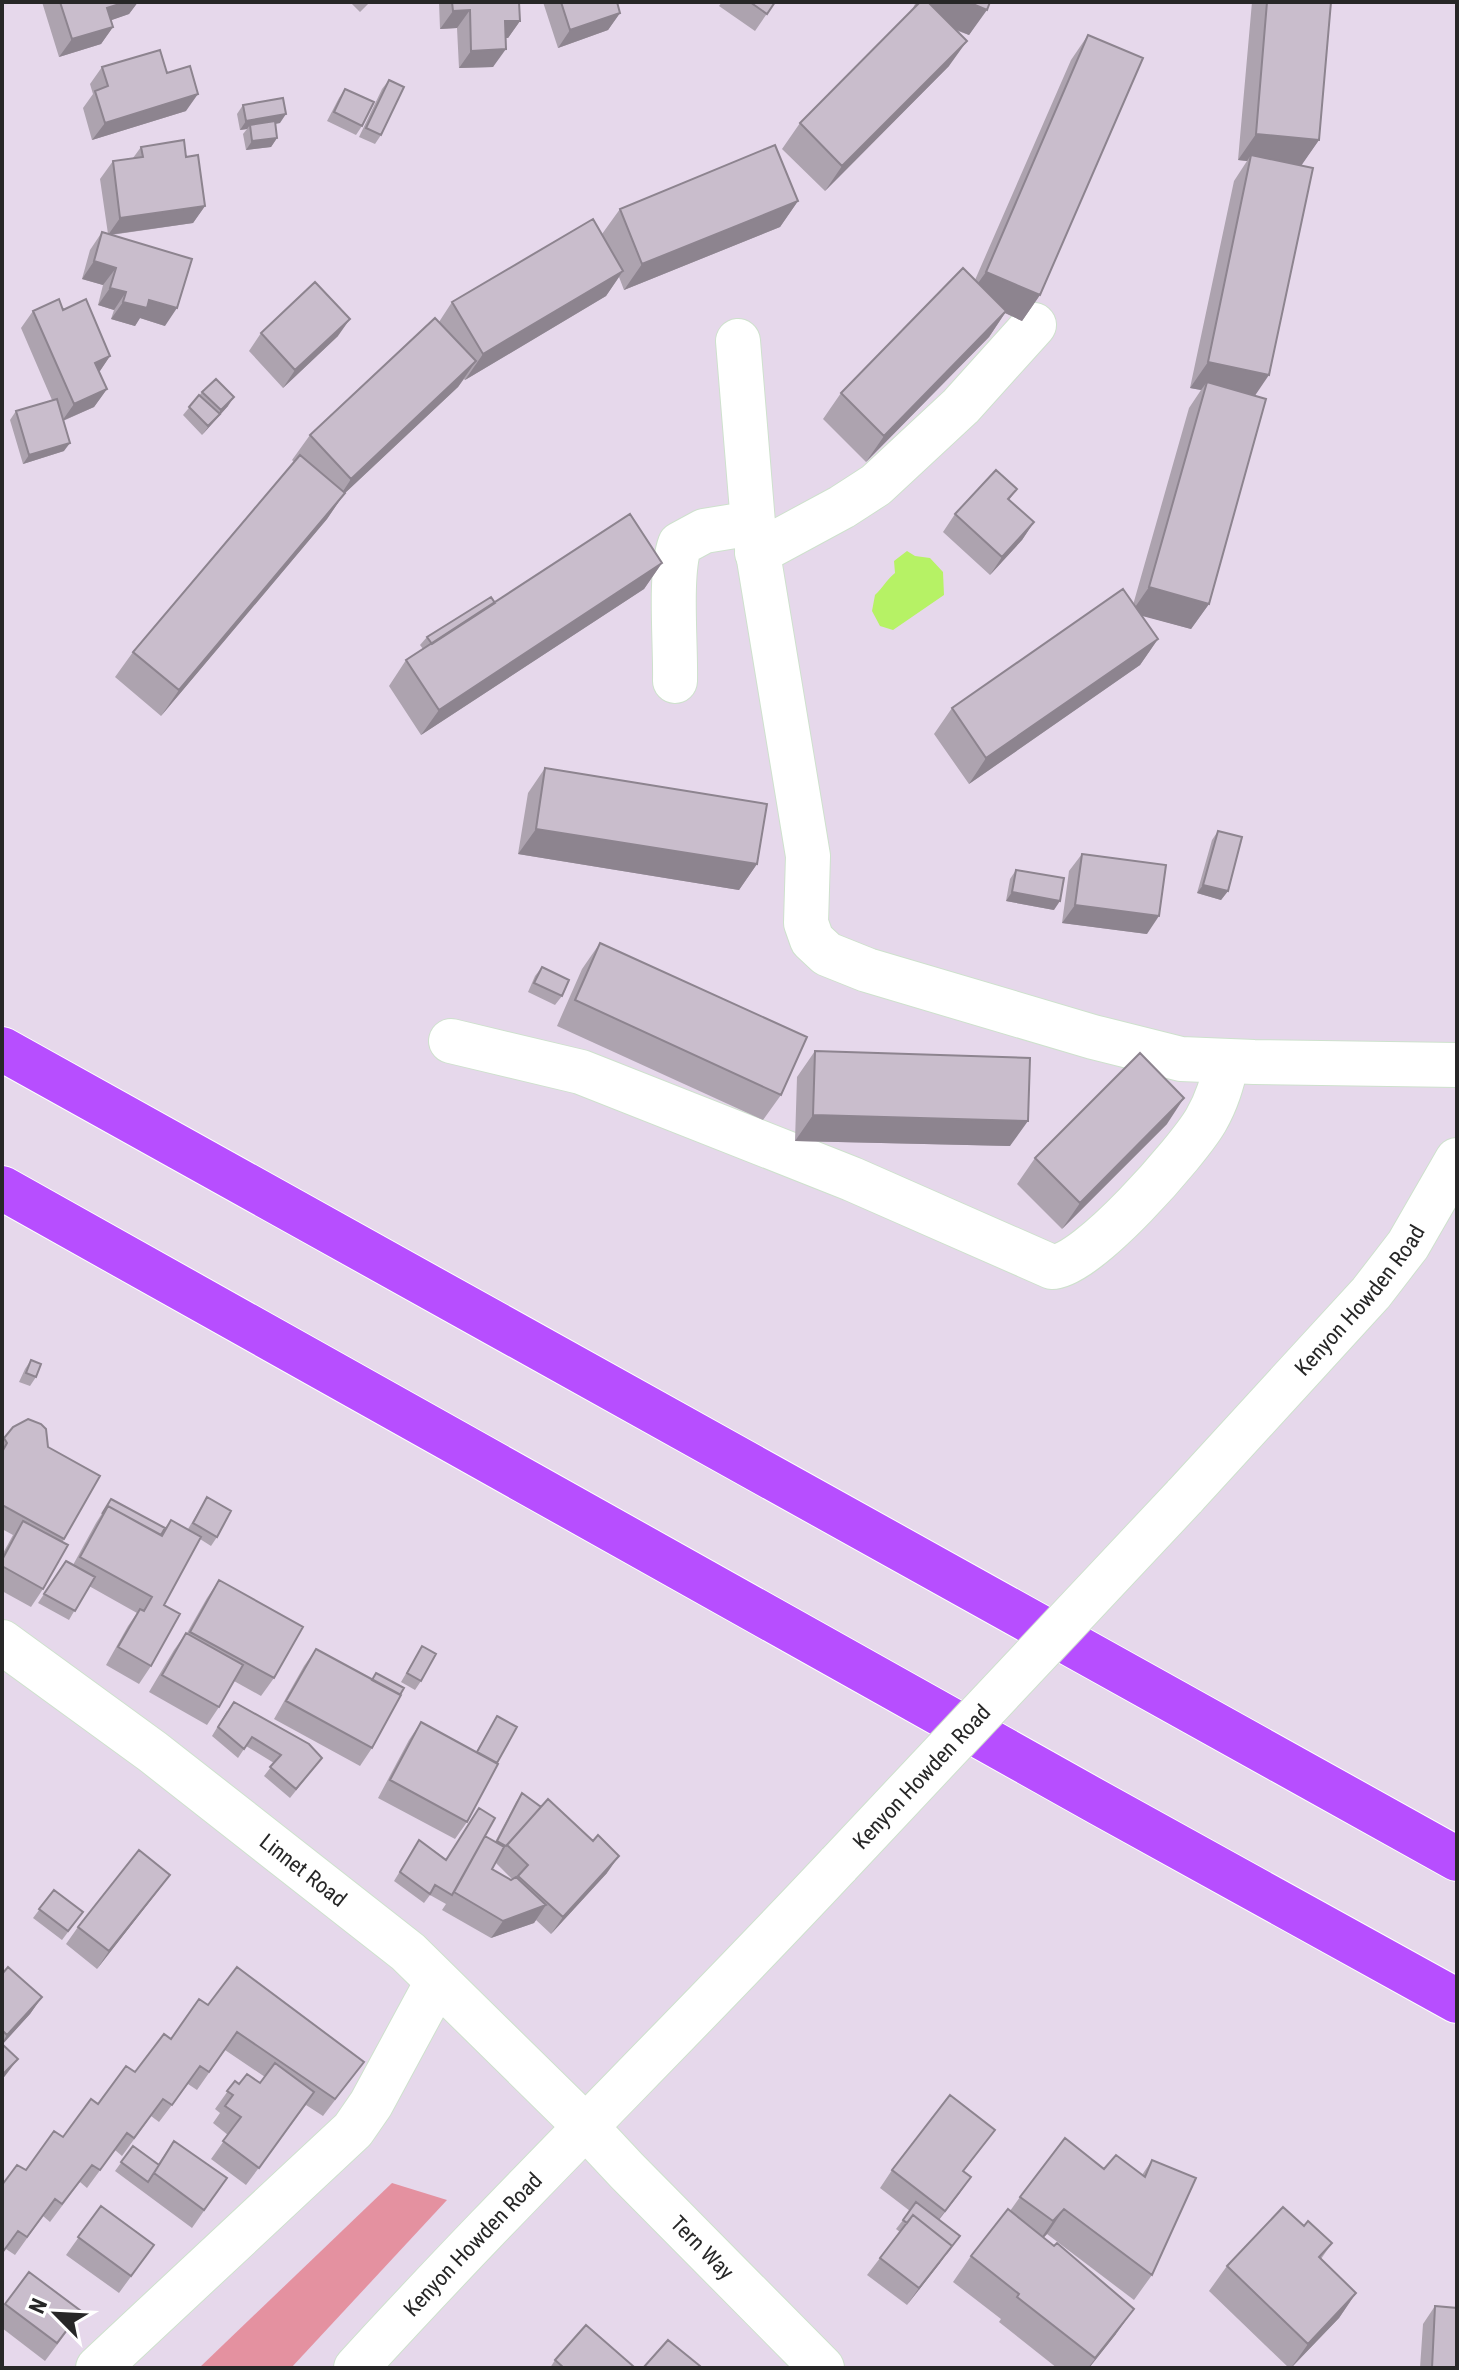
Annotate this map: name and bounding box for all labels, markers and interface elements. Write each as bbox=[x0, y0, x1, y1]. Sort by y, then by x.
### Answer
street label: Kenyon Howden Road bbox=[1290, 1221, 1430, 1381]
street label: Kenyon Howden Road bbox=[848, 1700, 995, 1854]
street label: Linnet Road bbox=[255, 1829, 351, 1912]
street label: Kenyon Howden Road bbox=[399, 2168, 547, 2321]
street label: Tern Way bbox=[665, 2211, 739, 2285]
north arrow bbox=[16, 2274, 96, 2354]
text: N bbox=[24, 2295, 52, 2317]

